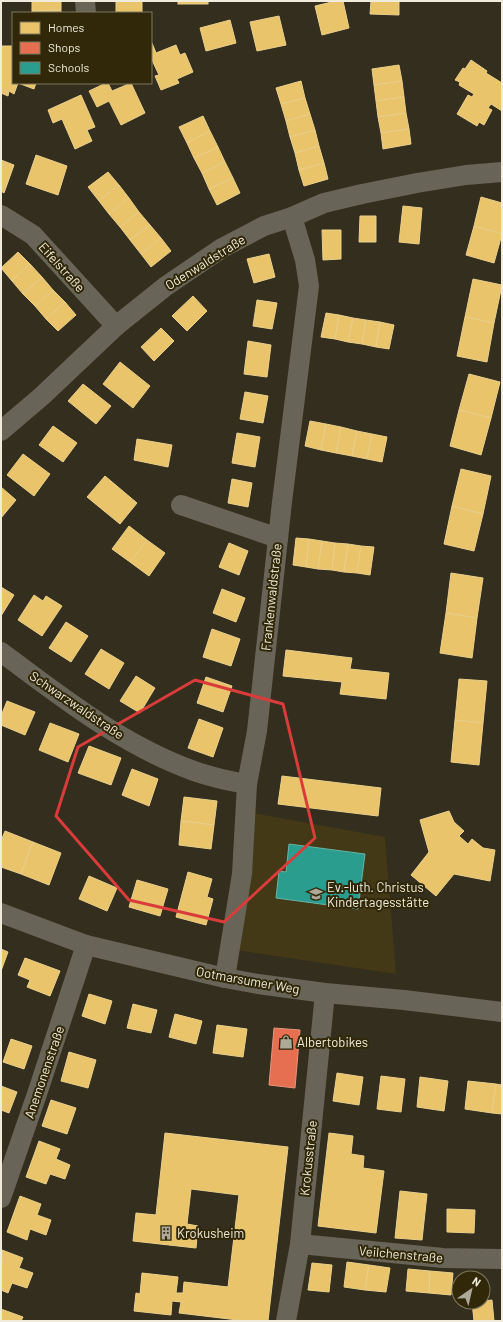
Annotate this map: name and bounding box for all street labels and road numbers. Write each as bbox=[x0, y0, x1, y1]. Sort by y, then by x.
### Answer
street label: Odenwaldstraße bbox=[162, 231, 248, 293]
street label: Eifelstraße bbox=[35, 239, 89, 295]
street label: Frankenwaldstraße bbox=[257, 542, 285, 652]
street label: Schwarzwaldstraße bbox=[27, 668, 127, 742]
street label: Ootmarsumer Weg bbox=[195, 963, 301, 997]
street label: Anemonenstraße bbox=[21, 1024, 67, 1120]
street label: Krokusstraße bbox=[296, 1119, 320, 1196]
street label: Veilchenstraße bbox=[358, 1242, 444, 1266]

